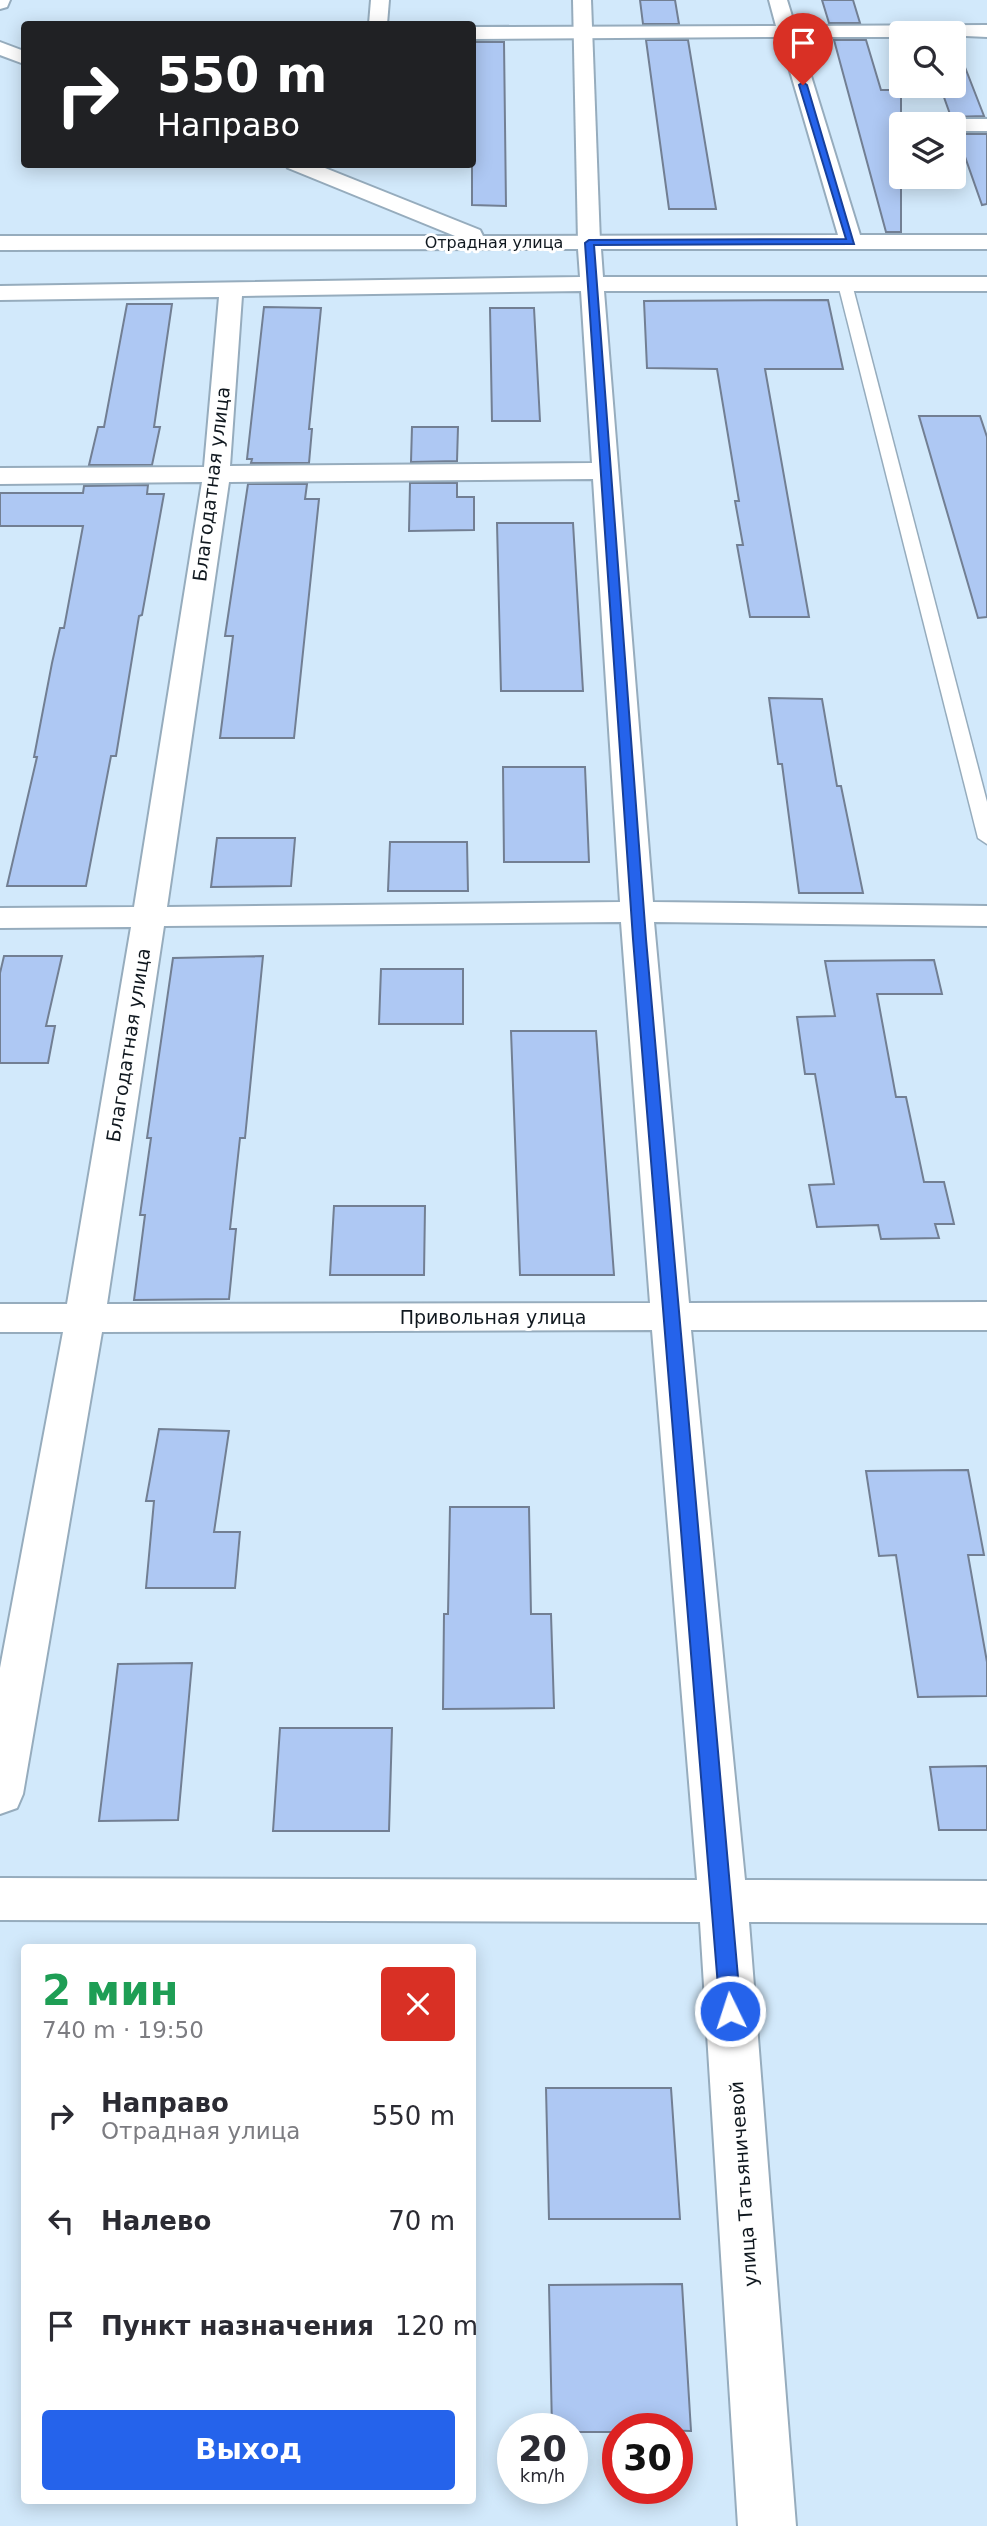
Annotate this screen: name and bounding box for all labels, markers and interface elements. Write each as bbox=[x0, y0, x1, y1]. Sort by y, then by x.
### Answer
pin bbox=[773, 13, 833, 85]
map controls bbox=[889, 21, 966, 189]
button: search bbox=[889, 21, 966, 98]
icon: arrive bbox=[784, 24, 822, 62]
text: 550 m bbox=[157, 47, 327, 104]
icon: right bbox=[42, 49, 133, 140]
text: Направо bbox=[157, 106, 300, 144]
button: layers bbox=[889, 112, 966, 189]
street label: Отрадная улица bbox=[425, 233, 563, 252]
street label: Благодатная улица bbox=[188, 385, 234, 583]
street label: Благодатная улица bbox=[102, 946, 154, 1144]
street label: Привольная улица bbox=[400, 1306, 586, 1328]
text: 2 мин bbox=[42, 1966, 179, 2015]
button: close bbox=[381, 1967, 455, 2041]
position arrow bbox=[693, 1974, 767, 2048]
text: 740 m · 19:50 bbox=[42, 2017, 204, 2043]
street label: улица Татьяничевой bbox=[725, 2080, 761, 2288]
text: Направо bbox=[101, 2088, 229, 2118]
icon: right bbox=[42, 2097, 80, 2135]
text: 550 m bbox=[372, 2101, 455, 2131]
text: Отрадная улица bbox=[101, 2118, 300, 2144]
icon: left bbox=[42, 2202, 80, 2240]
text: Налево bbox=[101, 2206, 211, 2236]
text: 70 m bbox=[388, 2206, 455, 2236]
icon: arrive bbox=[42, 2307, 80, 2345]
text: Пункт назначения bbox=[101, 2311, 374, 2341]
text: 120 m bbox=[395, 2311, 478, 2341]
button: Выход bbox=[42, 2410, 455, 2490]
speed limit sign: 30 bbox=[602, 2413, 693, 2504]
text: 20 bbox=[518, 2429, 567, 2469]
text: km/h bbox=[520, 2465, 565, 2486]

